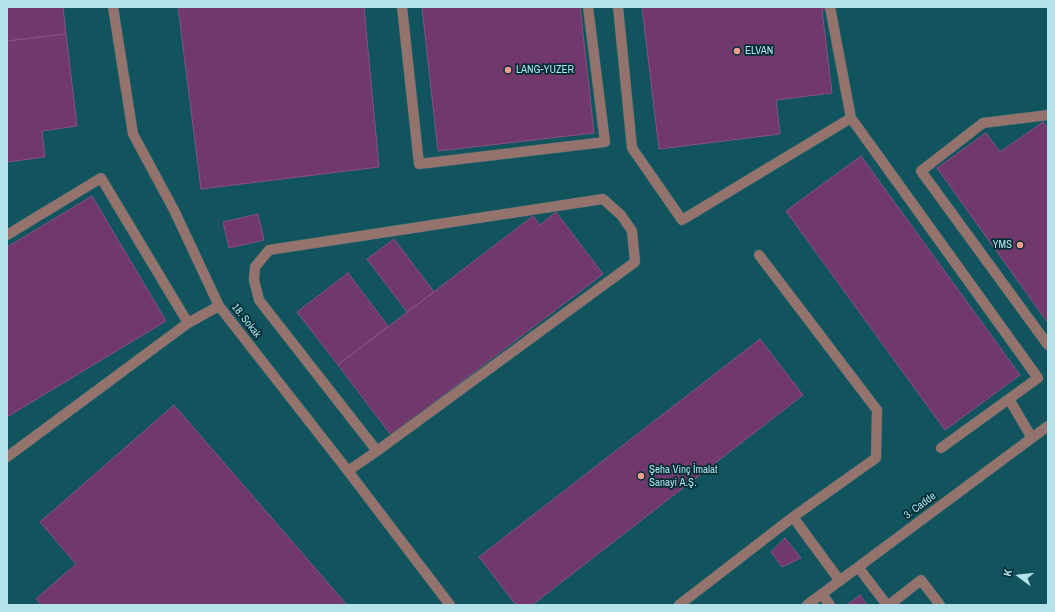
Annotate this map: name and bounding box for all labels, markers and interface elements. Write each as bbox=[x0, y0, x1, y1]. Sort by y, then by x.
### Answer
place label: ELVAN bbox=[745, 44, 773, 58]
marker: ELVAN bbox=[732, 46, 742, 56]
place label: LANG-YUZER bbox=[516, 63, 574, 77]
marker: LANG-YUZER bbox=[503, 65, 513, 75]
place label: YMS bbox=[992, 238, 1012, 252]
marker: YMS bbox=[1015, 240, 1025, 250]
street label: 18. Sokak bbox=[228, 301, 264, 341]
place label: Şeha Vinç İmalat Sanayi A.Ş. bbox=[649, 463, 718, 489]
marker: Şeha Vinç İmalat Sanayi A.Ş. bbox=[636, 471, 646, 481]
street label: 3. Cadde bbox=[901, 490, 939, 522]
north arrow bbox=[999, 556, 1039, 596]
text: K bbox=[1000, 568, 1015, 578]

